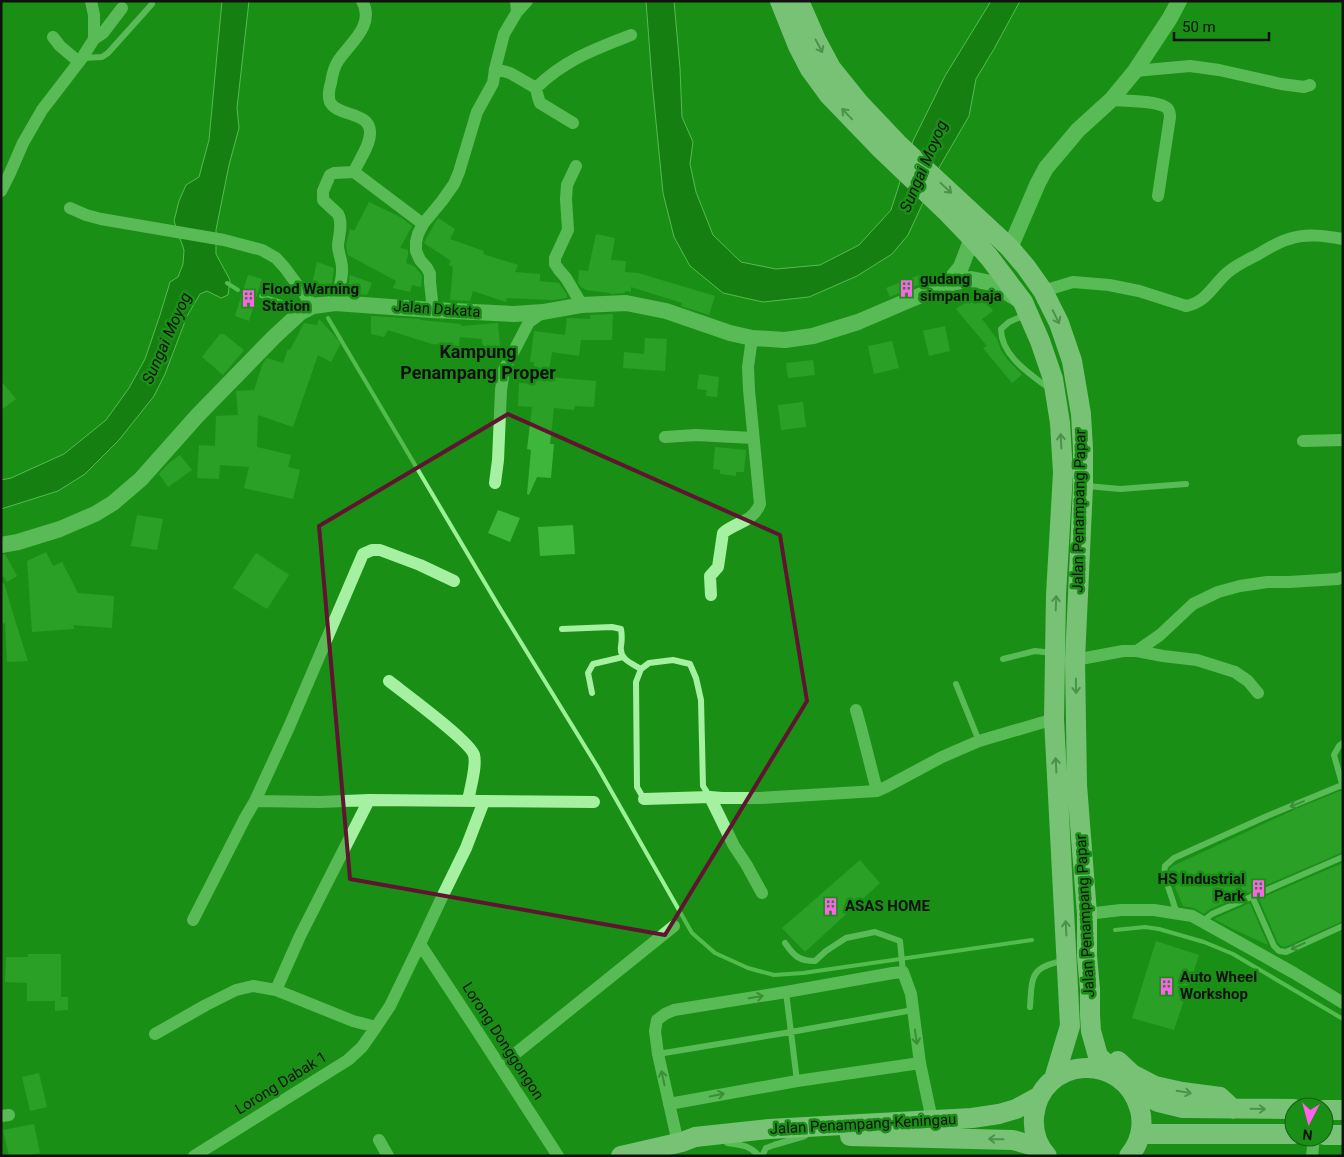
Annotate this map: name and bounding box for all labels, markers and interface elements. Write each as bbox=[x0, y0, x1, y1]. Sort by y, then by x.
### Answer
scale bar bbox=[1174, 10, 1269, 42]
text: 50 m bbox=[1182, 18, 1216, 36]
one-way arrow bbox=[814, 38, 824, 53]
one-way arrow bbox=[841, 108, 853, 121]
water label: Sungai Moyog bbox=[896, 117, 952, 215]
one-way arrow bbox=[939, 182, 952, 194]
place label: gudang simpan baja bbox=[920, 270, 1002, 305]
building icon: gudang simpan baja bbox=[896, 278, 916, 298]
place label: Flood Warning Station bbox=[262, 280, 359, 315]
building icon: Flood Warning Station bbox=[238, 288, 258, 308]
water label: Sungai Moyog bbox=[138, 289, 195, 387]
street label: Jalan Dakata bbox=[393, 297, 481, 321]
one-way arrow bbox=[1052, 310, 1062, 325]
district label: Kampung Penampang Proper bbox=[400, 341, 556, 383]
street label: Jalan Penampang Papar bbox=[1069, 429, 1089, 593]
one-way arrow bbox=[1057, 433, 1066, 449]
one-way arrow bbox=[1051, 595, 1061, 612]
one-way arrow bbox=[1071, 678, 1080, 694]
one-way arrow bbox=[1052, 758, 1061, 774]
one-way arrow bbox=[1290, 800, 1305, 809]
street label: Jalan Penampang Papar bbox=[1072, 834, 1098, 998]
place label: HS Industrial Park bbox=[1158, 870, 1246, 905]
building icon: HS Industrial Park bbox=[1249, 878, 1269, 898]
building icon: ASAS HOME bbox=[821, 896, 841, 916]
place label: ASAS HOME bbox=[845, 897, 930, 915]
one-way arrow bbox=[1061, 920, 1070, 936]
one-way arrow bbox=[1291, 942, 1306, 951]
place label: Auto Wheel Workshop bbox=[1180, 968, 1257, 1003]
building icon: Auto Wheel Workshop bbox=[1156, 976, 1176, 996]
street label: Lorong Donggongon bbox=[458, 979, 548, 1103]
one-way arrow bbox=[748, 992, 764, 1002]
one-way arrow bbox=[912, 1028, 922, 1044]
street label: Lorong Dabak 1 bbox=[232, 1048, 330, 1118]
one-way arrow bbox=[658, 1071, 667, 1087]
one-way arrow bbox=[1176, 1087, 1192, 1097]
one-way arrow bbox=[708, 1090, 724, 1099]
north arrow bbox=[1284, 1097, 1334, 1147]
one-way arrow bbox=[1250, 1104, 1266, 1114]
street label: Jalan Penampang-Keningau bbox=[769, 1110, 957, 1138]
text: N bbox=[1302, 1126, 1313, 1143]
one-way arrow bbox=[989, 1135, 1005, 1144]

